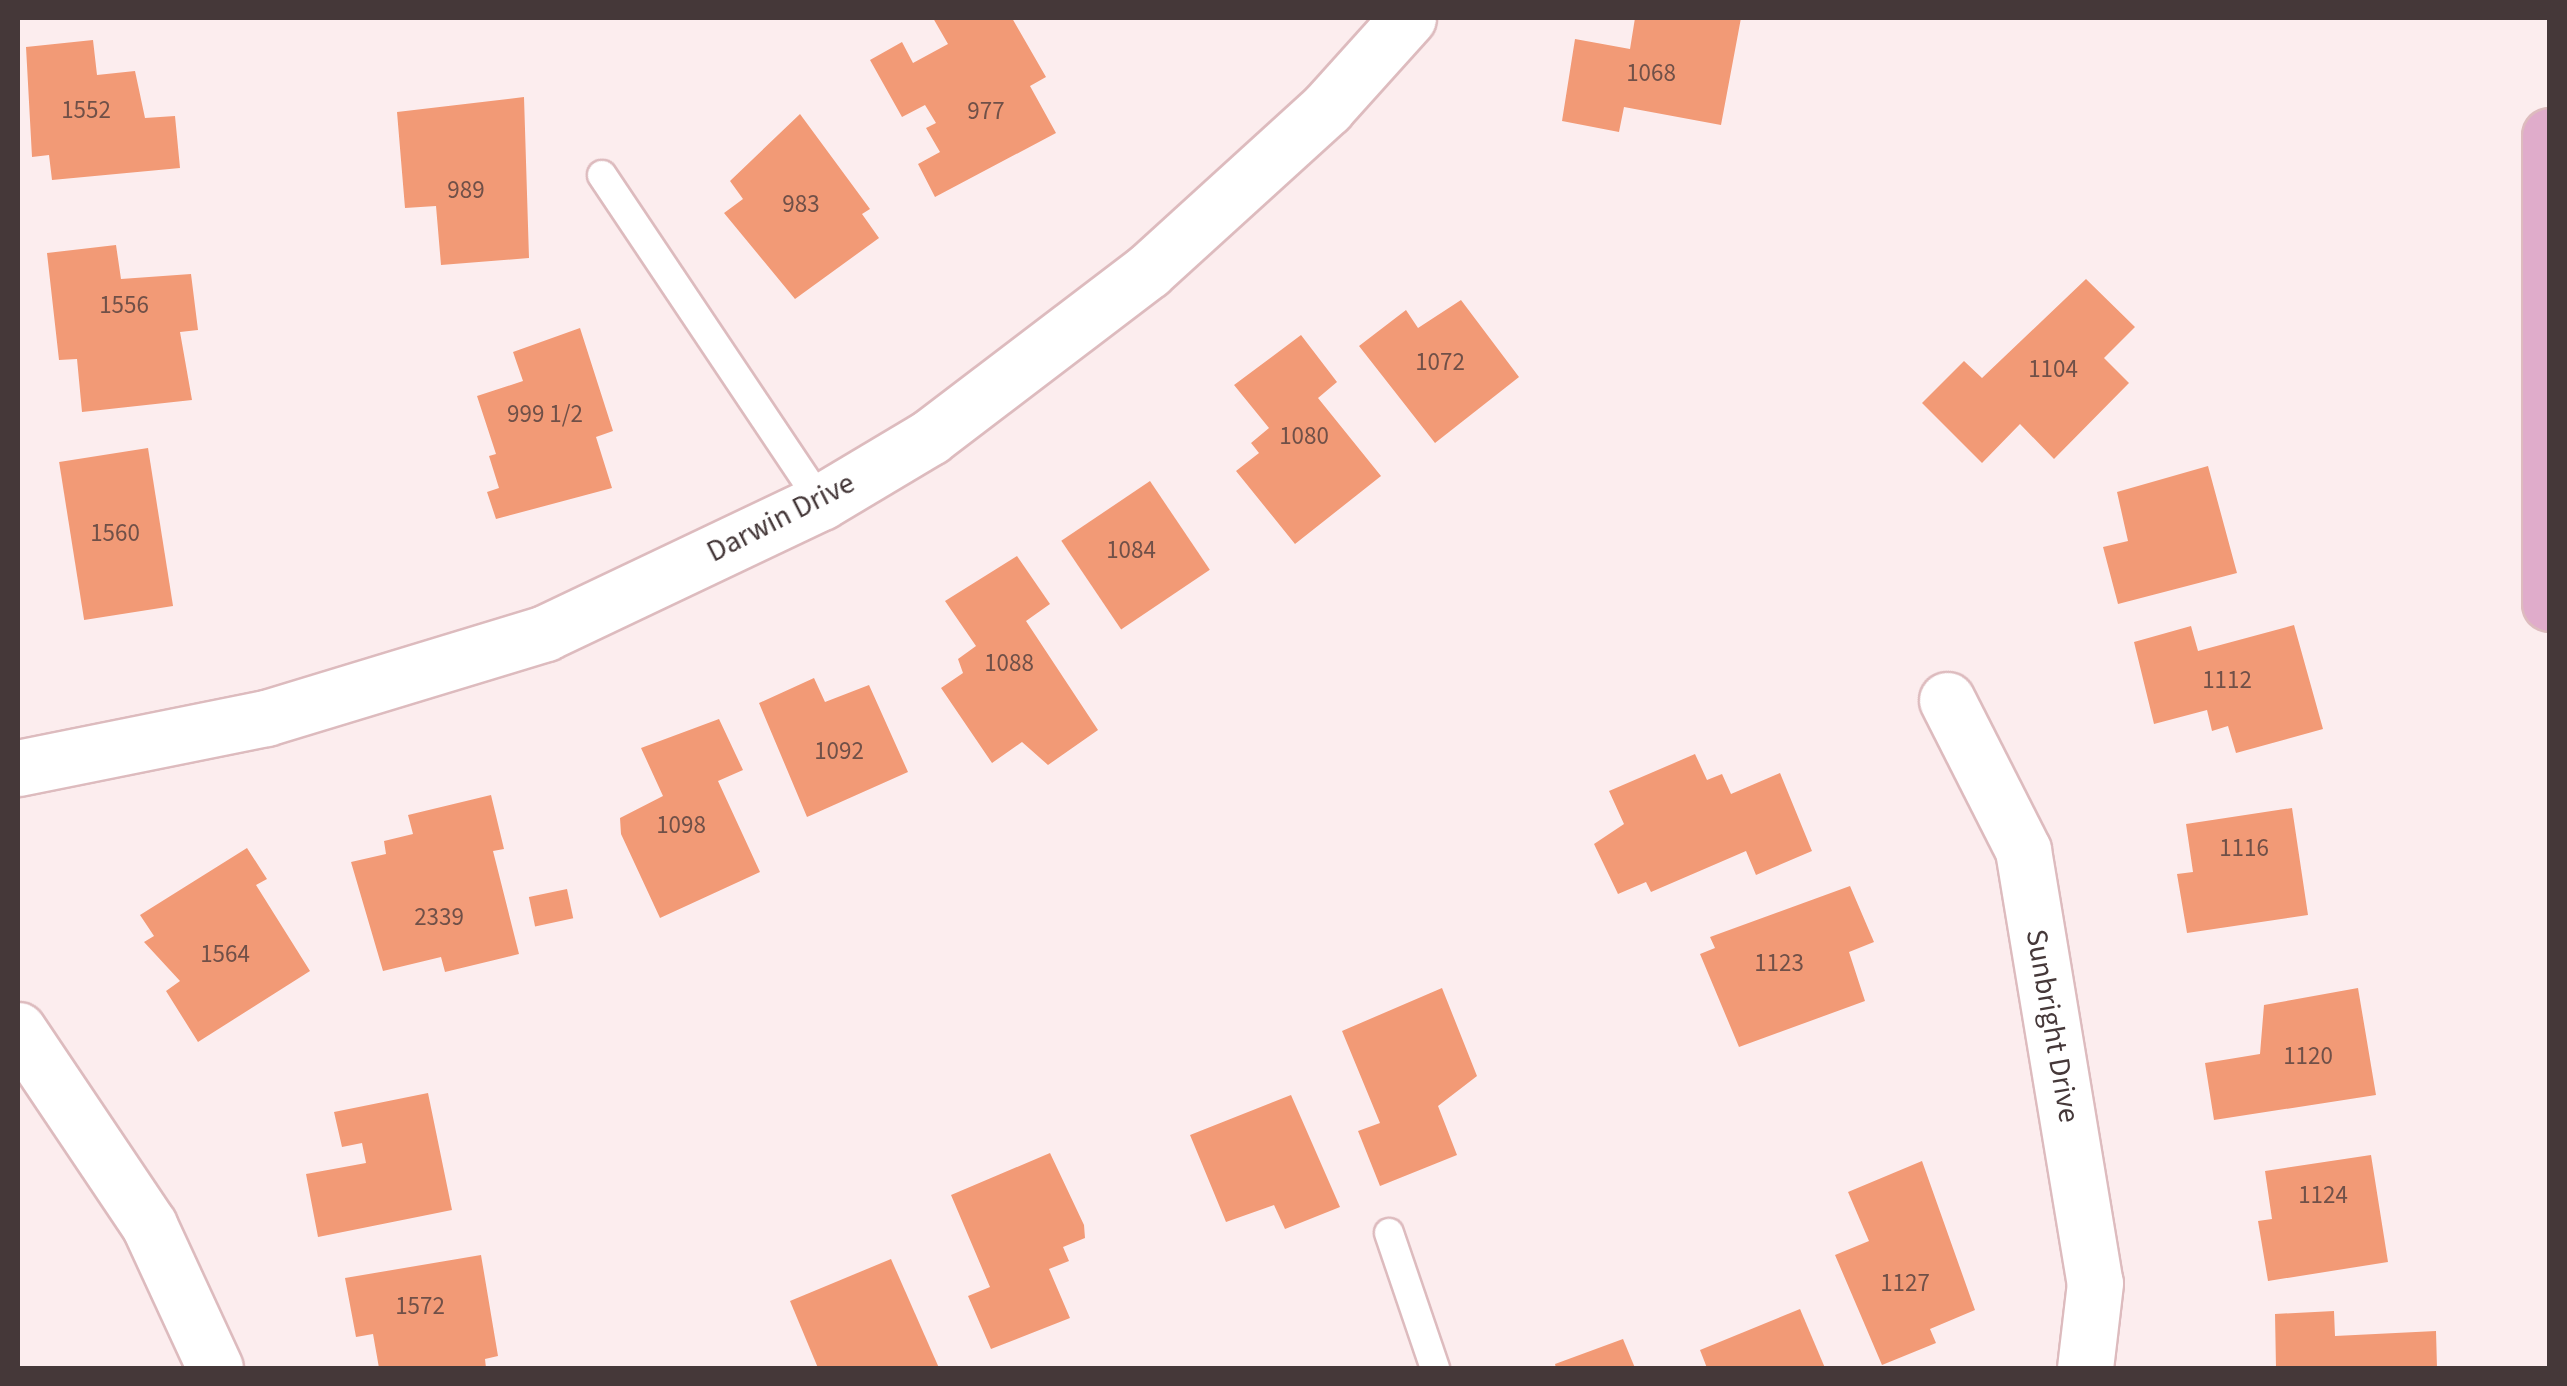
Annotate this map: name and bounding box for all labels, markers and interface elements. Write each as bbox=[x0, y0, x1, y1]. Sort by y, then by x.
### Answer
house number: 1068 bbox=[1626, 58, 1676, 88]
house number: 1552 bbox=[61, 95, 111, 125]
house number: 977 bbox=[967, 96, 1005, 126]
house number: 989 bbox=[447, 175, 485, 205]
house number: 983 bbox=[782, 189, 820, 219]
house number: 1556 bbox=[99, 290, 149, 320]
house number: 1072 bbox=[1415, 347, 1465, 377]
house number: 1104 bbox=[2028, 354, 2078, 384]
house number: 999 1/2 bbox=[507, 399, 583, 429]
house number: 1080 bbox=[1279, 421, 1329, 451]
street label: Darwin Drive bbox=[701, 465, 861, 571]
house number: 1560 bbox=[90, 518, 140, 548]
house number: 1084 bbox=[1106, 535, 1156, 565]
house number: 1088 bbox=[984, 648, 1034, 678]
house number: 1112 bbox=[2202, 665, 2252, 695]
house number: 1092 bbox=[814, 736, 864, 766]
house number: 1098 bbox=[656, 810, 706, 840]
house number: 1116 bbox=[2219, 833, 2269, 863]
house number: 2339 bbox=[414, 902, 464, 932]
street label: Sunbright Drive bbox=[2017, 926, 2087, 1126]
house number: 1564 bbox=[200, 939, 250, 969]
house number: 1123 bbox=[1754, 948, 1804, 978]
house number: 1120 bbox=[2283, 1041, 2333, 1071]
house number: 1124 bbox=[2298, 1180, 2348, 1210]
house number: 1127 bbox=[1880, 1268, 1930, 1298]
house number: 1572 bbox=[395, 1291, 445, 1321]

